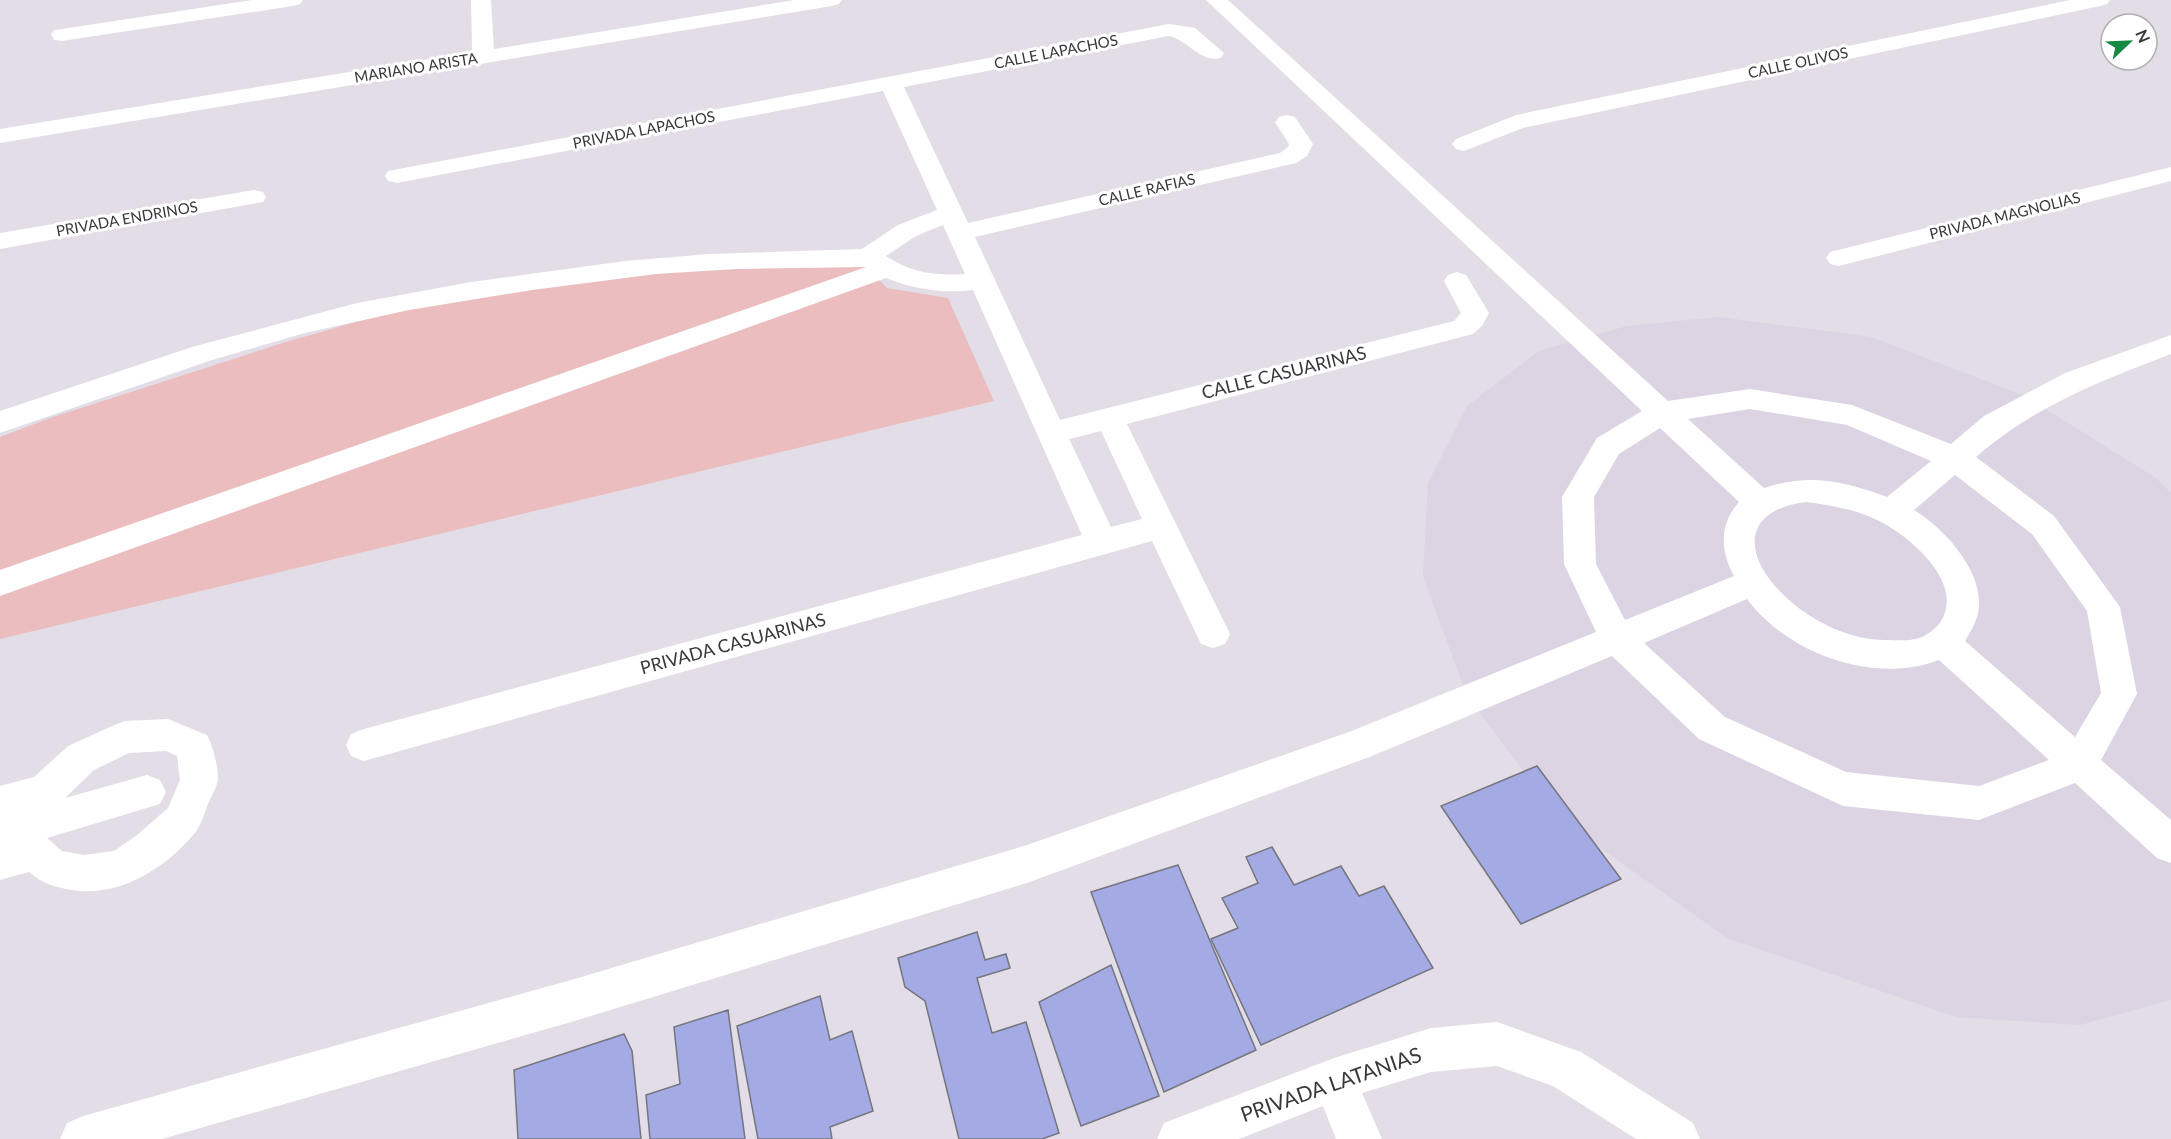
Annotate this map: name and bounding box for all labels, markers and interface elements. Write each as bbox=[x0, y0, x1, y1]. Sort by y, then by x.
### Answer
north arrow bbox=[2099, 12, 2159, 72]
text: N bbox=[2132, 27, 2154, 45]
street label: CALLE LAPACHOS bbox=[992, 30, 1119, 72]
street label: CALLE OLIVOS bbox=[1746, 43, 1850, 81]
street label: MARIANO ARISTA bbox=[353, 48, 480, 86]
street label: PRIVADA LAPACHOS bbox=[571, 106, 716, 152]
street label: CALLE RAFIAS bbox=[1097, 169, 1197, 209]
street label: PRIVADA MAGNOLIAS bbox=[1927, 188, 2082, 243]
street label: PRIVADA ENDRINOS bbox=[55, 197, 199, 239]
street label: CALLE CASUARINAS bbox=[1199, 341, 1368, 403]
street label: PRIVADA CASUARINAS bbox=[638, 608, 828, 678]
street label: PRIVADA LATANIAS bbox=[1237, 1041, 1424, 1126]

